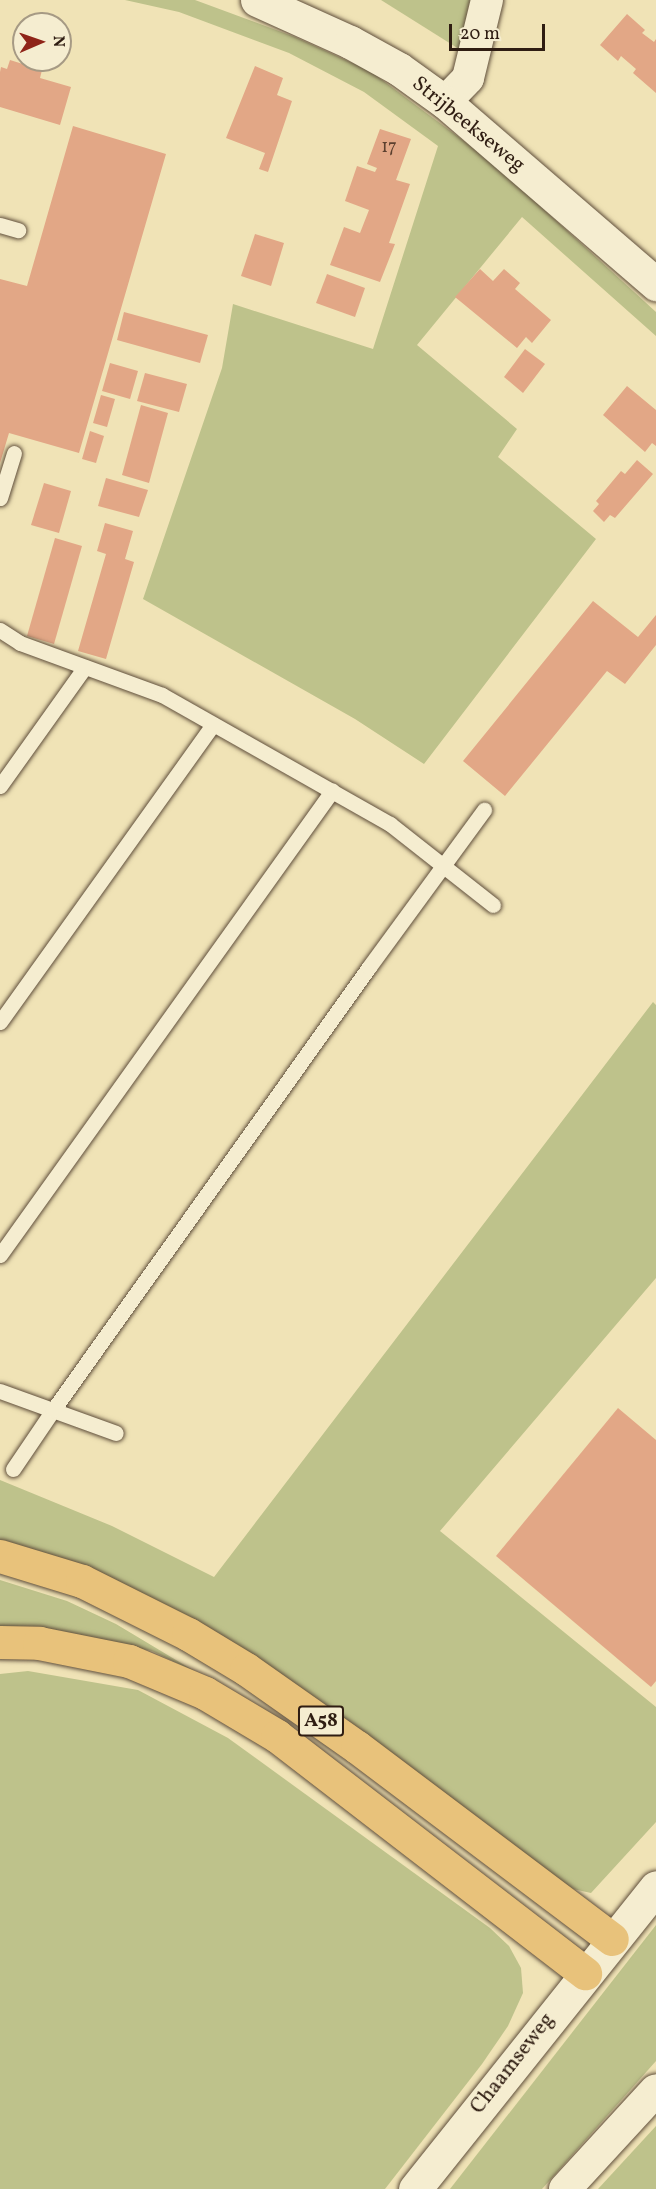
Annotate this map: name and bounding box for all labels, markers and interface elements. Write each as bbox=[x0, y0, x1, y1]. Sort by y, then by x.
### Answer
north arrow bbox=[12, 12, 72, 72]
scale bar bbox=[452, 12, 548, 50]
text: 20 m bbox=[460, 22, 500, 47]
text: N bbox=[47, 35, 69, 48]
street label: Strijbeekseweg bbox=[406, 72, 530, 178]
house number: 17 bbox=[381, 137, 397, 159]
road number: A58 bbox=[297, 1704, 345, 1738]
street label: Chaamseweg bbox=[466, 2008, 560, 2120]

